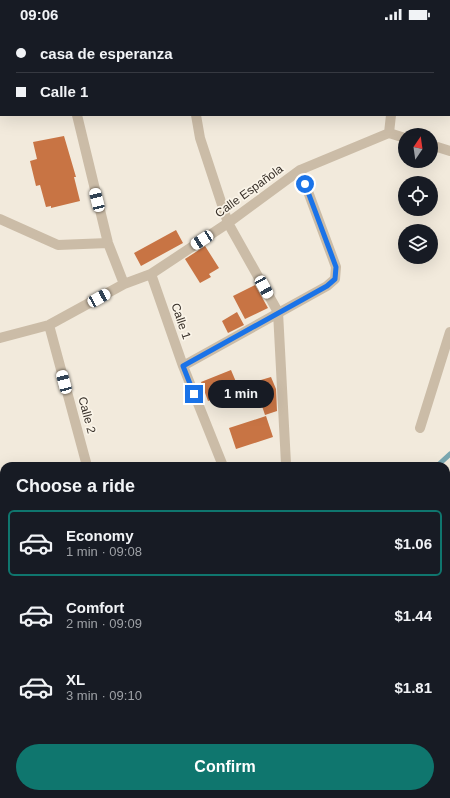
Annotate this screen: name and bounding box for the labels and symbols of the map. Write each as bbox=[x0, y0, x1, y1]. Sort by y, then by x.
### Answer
north arrow bbox=[398, 128, 438, 168]
street label: Calle Española bbox=[212, 161, 286, 220]
route start bbox=[296, 175, 314, 193]
car bbox=[88, 187, 106, 213]
car bbox=[189, 228, 215, 252]
car bbox=[253, 274, 275, 300]
car bbox=[86, 287, 112, 309]
street label: Calle 1 bbox=[168, 301, 194, 341]
car bbox=[55, 369, 73, 395]
callout: 1 min bbox=[208, 380, 274, 408]
route end bbox=[185, 385, 203, 403]
street label: Calle 2 bbox=[75, 395, 99, 435]

